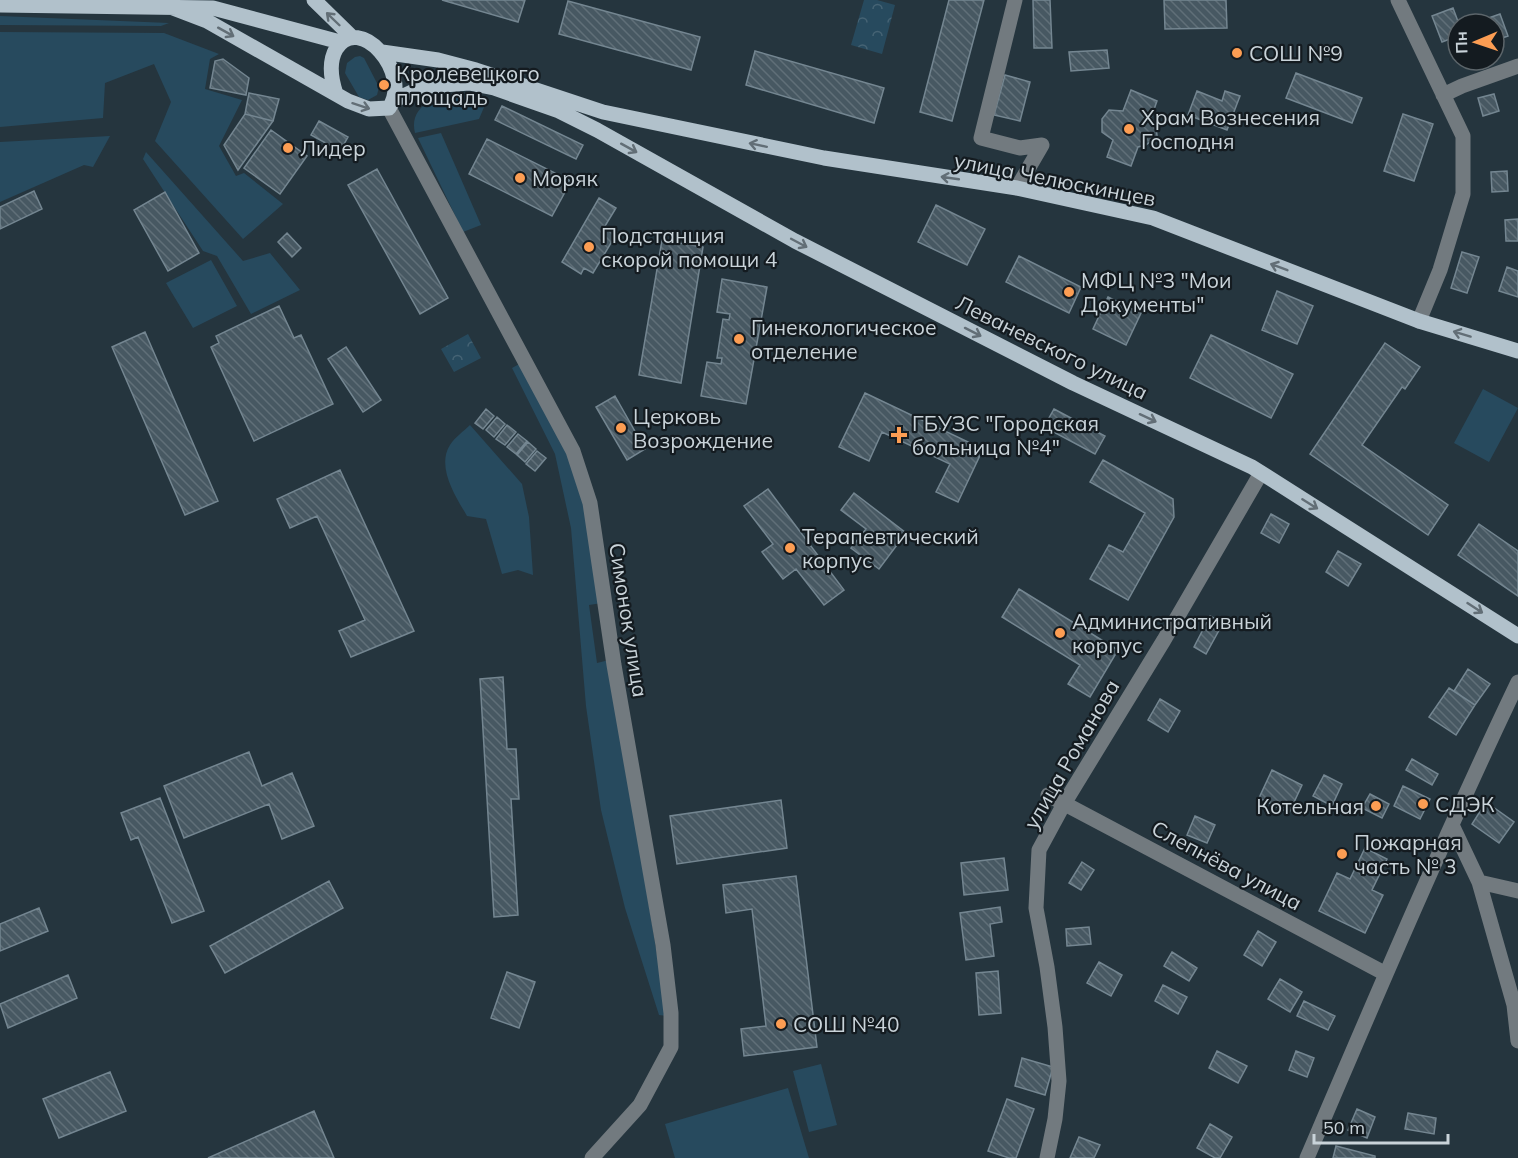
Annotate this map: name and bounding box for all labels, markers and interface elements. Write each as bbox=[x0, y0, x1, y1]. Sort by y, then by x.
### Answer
one-way arrow bbox=[326, 11, 341, 26]
north arrow bbox=[1446, 12, 1506, 72]
one-way arrow bbox=[217, 26, 234, 38]
text: Пн bbox=[1451, 31, 1471, 54]
place label: СОШ №9 bbox=[1249, 40, 1343, 66]
marker: СОШ №9 bbox=[1230, 46, 1244, 60]
place label: Кролевецкого площадь bbox=[396, 60, 540, 110]
marker: Кролевецкого площадь bbox=[377, 78, 391, 92]
one-way arrow bbox=[351, 101, 370, 112]
place label: Храм Вознесения Господня bbox=[1141, 104, 1320, 154]
marker: Храм Вознесения Господня bbox=[1122, 122, 1136, 136]
place label: Лидер bbox=[300, 135, 366, 161]
one-way arrow bbox=[749, 138, 768, 150]
marker: Лидер bbox=[281, 141, 295, 155]
one-way arrow bbox=[620, 142, 637, 154]
street label: улица Челюскинцев bbox=[952, 147, 1158, 211]
place label: Моряк bbox=[532, 165, 599, 191]
marker: Моряк bbox=[513, 171, 527, 185]
one-way arrow bbox=[941, 173, 961, 184]
place label: Подстанция скорой помощи 4 bbox=[601, 222, 778, 272]
one-way arrow bbox=[790, 238, 808, 249]
marker: Подстанция скорой помощи 4 bbox=[582, 240, 596, 254]
one-way arrow bbox=[1270, 261, 1289, 272]
place label: МФЦ №3 "Мои Документы" bbox=[1081, 267, 1231, 317]
marker: МФЦ №3 "Мои Документы" bbox=[1062, 285, 1076, 299]
street label: Леваневского улица bbox=[952, 289, 1152, 405]
place label: Гинекологическое отделение bbox=[751, 314, 937, 364]
one-way arrow bbox=[964, 326, 981, 338]
one-way arrow bbox=[1453, 328, 1472, 339]
marker: Гинекологическое отделение bbox=[732, 332, 746, 346]
place label: Церковь Возрождение bbox=[633, 403, 773, 453]
place label: ГБУЗС "Городская больница №4" bbox=[912, 410, 1099, 460]
one-way arrow bbox=[1138, 412, 1156, 424]
marker: Церковь Возрождение bbox=[614, 421, 628, 435]
marker: ГБУЗС "Городская больница №4" bbox=[890, 426, 908, 444]
one-way arrow bbox=[1301, 498, 1318, 510]
place label: Терапевтический корпус bbox=[802, 523, 979, 573]
street label: Симонок улица bbox=[604, 541, 654, 699]
marker: Терапевтический корпус bbox=[783, 541, 797, 555]
one-way arrow bbox=[1466, 602, 1483, 614]
place label: Административный корпус bbox=[1072, 608, 1272, 658]
marker: Административный корпус bbox=[1053, 626, 1067, 640]
street label: улица Романова bbox=[1018, 675, 1124, 833]
place label: СДЭК bbox=[1435, 791, 1495, 817]
place label: Котельная bbox=[1256, 793, 1364, 819]
marker: СДЭК bbox=[1416, 797, 1430, 811]
marker: Котельная bbox=[1369, 799, 1383, 813]
street label: Слепнёва улица bbox=[1148, 815, 1306, 915]
place label: Пожарная часть № 3 bbox=[1354, 829, 1462, 879]
marker: Пожарная часть № 3 bbox=[1335, 847, 1349, 861]
place label: СОШ №40 bbox=[793, 1011, 900, 1037]
marker: СОШ №40 bbox=[774, 1017, 788, 1031]
scale bar bbox=[1314, 1107, 1448, 1145]
text: 50 m bbox=[1323, 1116, 1365, 1139]

